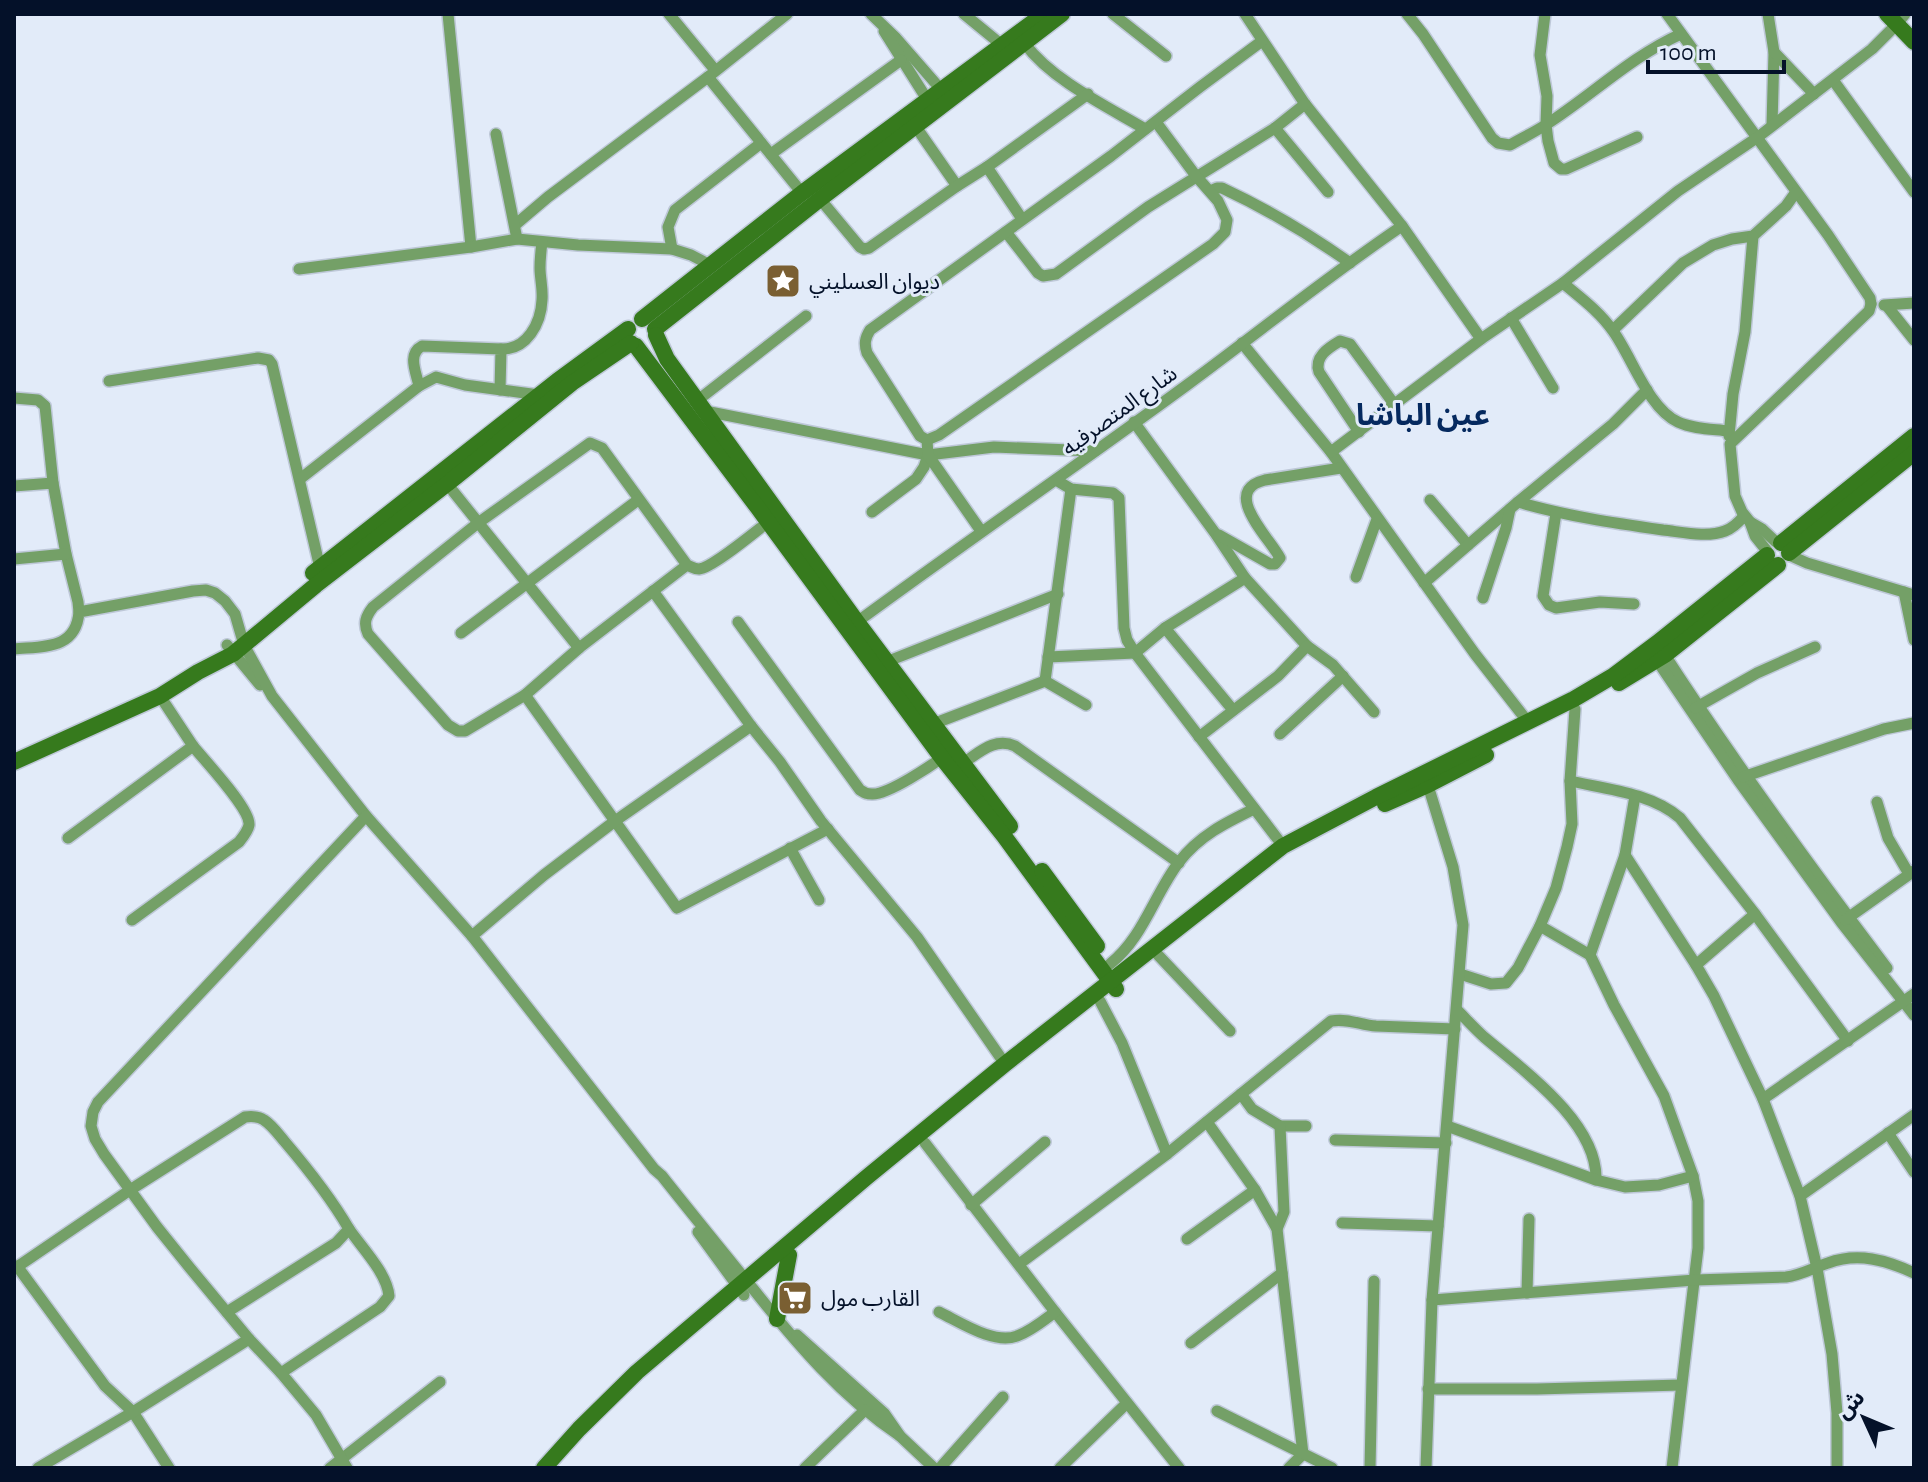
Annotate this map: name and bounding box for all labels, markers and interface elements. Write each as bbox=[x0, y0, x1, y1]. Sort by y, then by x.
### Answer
scale bar bbox=[1648, 24, 1784, 74]
text: 100 m bbox=[1660, 41, 1717, 65]
place icon: ديوان العسليني bbox=[764, 262, 802, 300]
place label: ديوان العسليني bbox=[809, 271, 940, 298]
street label: شارع المتصرفيه bbox=[1058, 362, 1184, 464]
district label: عين الباشا bbox=[1356, 401, 1490, 432]
supermarket icon: القارب مول bbox=[776, 1279, 814, 1317]
place label: القارب مول bbox=[821, 1288, 920, 1312]
north arrow bbox=[1824, 1378, 1904, 1458]
text: ش bbox=[1832, 1386, 1869, 1424]

